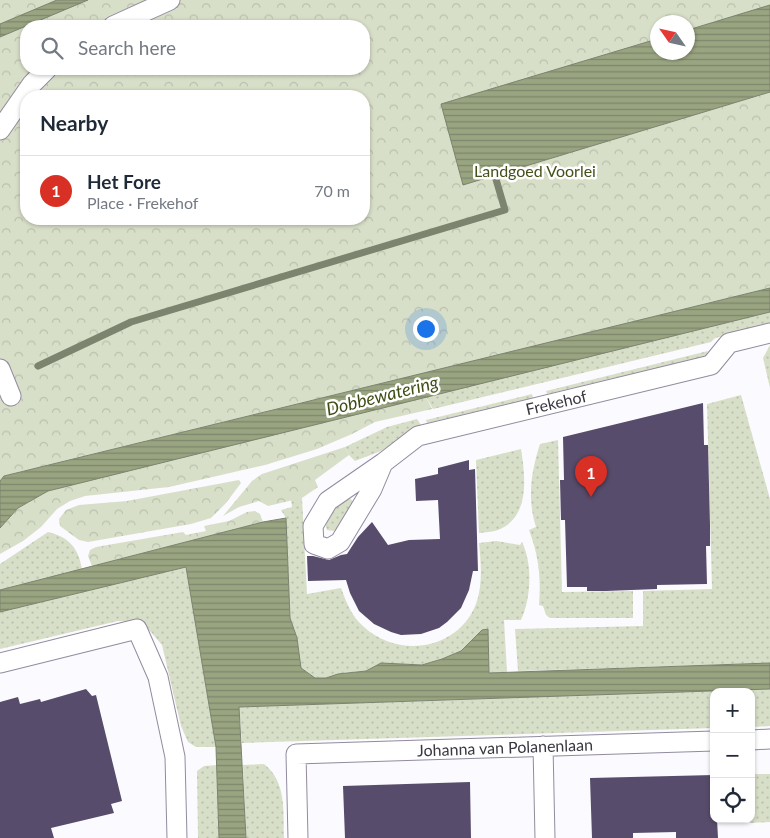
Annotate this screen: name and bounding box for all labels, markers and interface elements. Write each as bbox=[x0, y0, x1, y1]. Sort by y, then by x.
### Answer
north arrow bbox=[650, 15, 695, 60]
search box bbox=[20, 20, 370, 75]
icon: search bbox=[38, 34, 66, 62]
text: Search here bbox=[78, 36, 176, 59]
text: Nearby bbox=[40, 110, 108, 135]
park label: Landgoed Voorlei bbox=[474, 161, 596, 180]
text: Het Fore bbox=[87, 170, 161, 193]
text: 1 bbox=[51, 181, 61, 200]
text: 70 m bbox=[314, 181, 350, 200]
text: Place · Frekehof bbox=[87, 193, 198, 212]
your location bbox=[413, 316, 439, 342]
water label: Dobbewatering bbox=[324, 370, 441, 420]
street label: Frekehof bbox=[524, 386, 589, 418]
pin: 1 bbox=[575, 456, 607, 497]
map controls bbox=[710, 688, 755, 823]
button: + bbox=[710, 688, 755, 733]
button: − bbox=[710, 733, 755, 778]
street label: Johanna van Polanenlaan bbox=[417, 734, 593, 760]
button: locate bbox=[710, 778, 755, 823]

